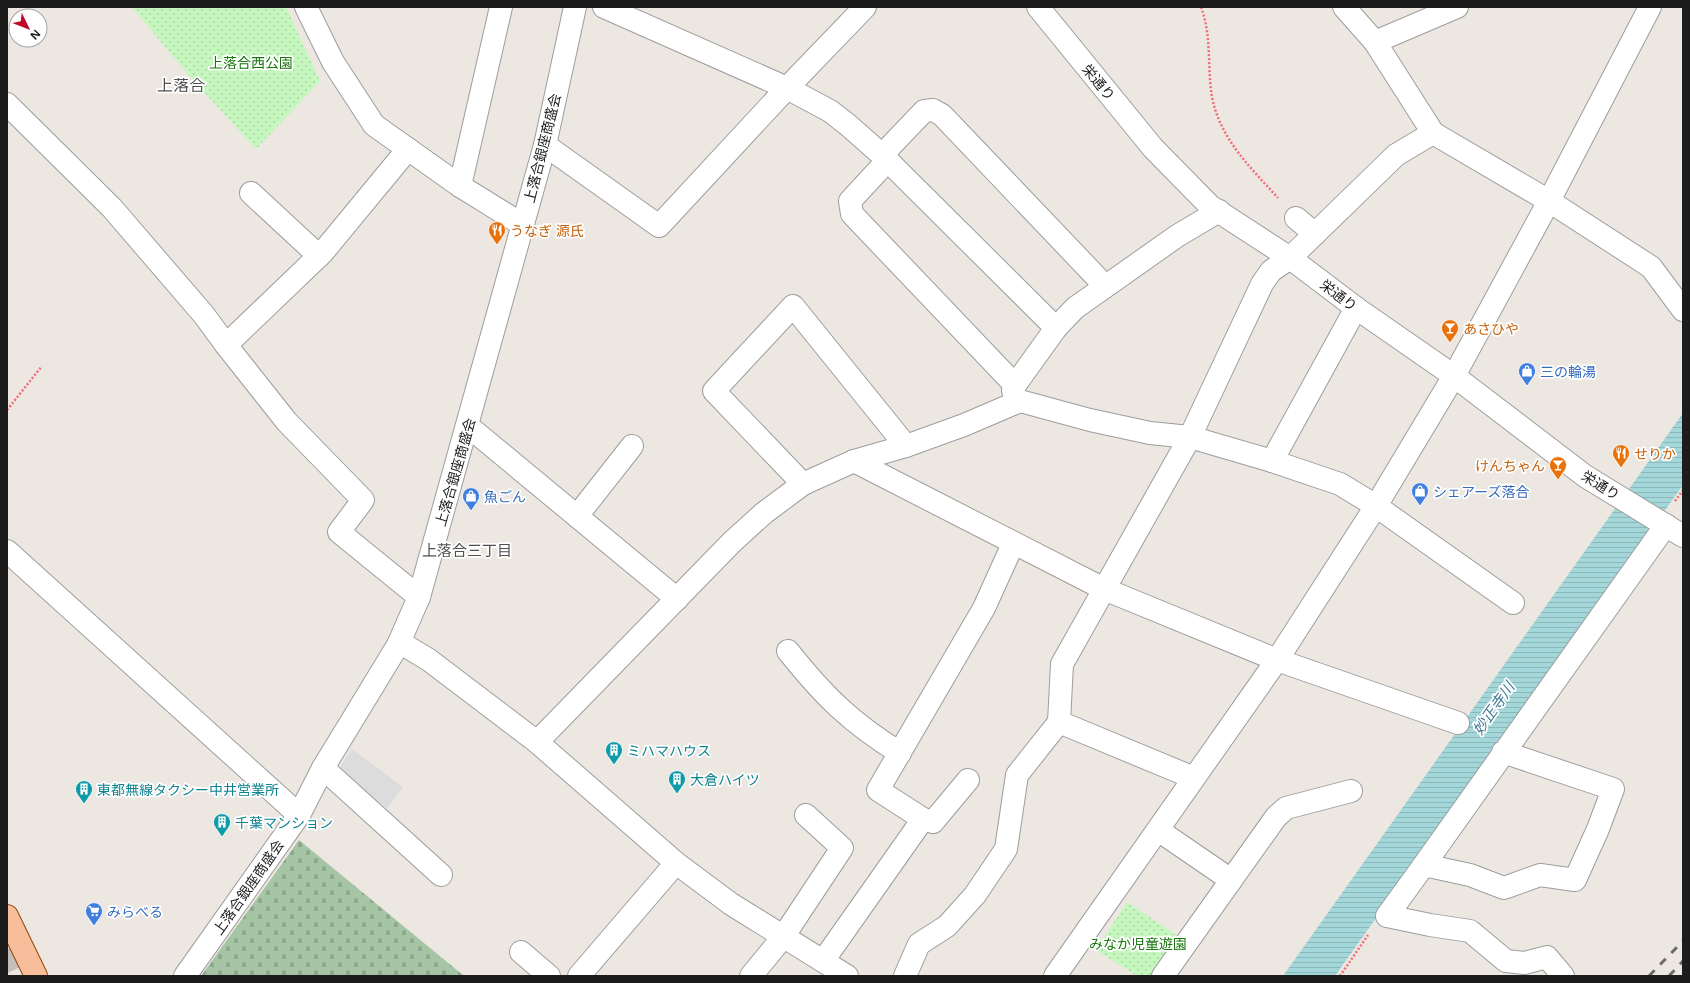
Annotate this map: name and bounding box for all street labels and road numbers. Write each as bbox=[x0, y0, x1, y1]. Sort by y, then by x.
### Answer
street label: 栄通り bbox=[1078, 60, 1120, 104]
street label: 上落合銀座商盛会 bbox=[519, 91, 565, 205]
street label: 栄通り bbox=[1317, 275, 1361, 315]
street label: 上落合銀座商盛会 bbox=[430, 416, 480, 528]
street label: 栄通り bbox=[1578, 466, 1624, 504]
street label: 上落合銀座商盛会 bbox=[208, 836, 288, 938]

